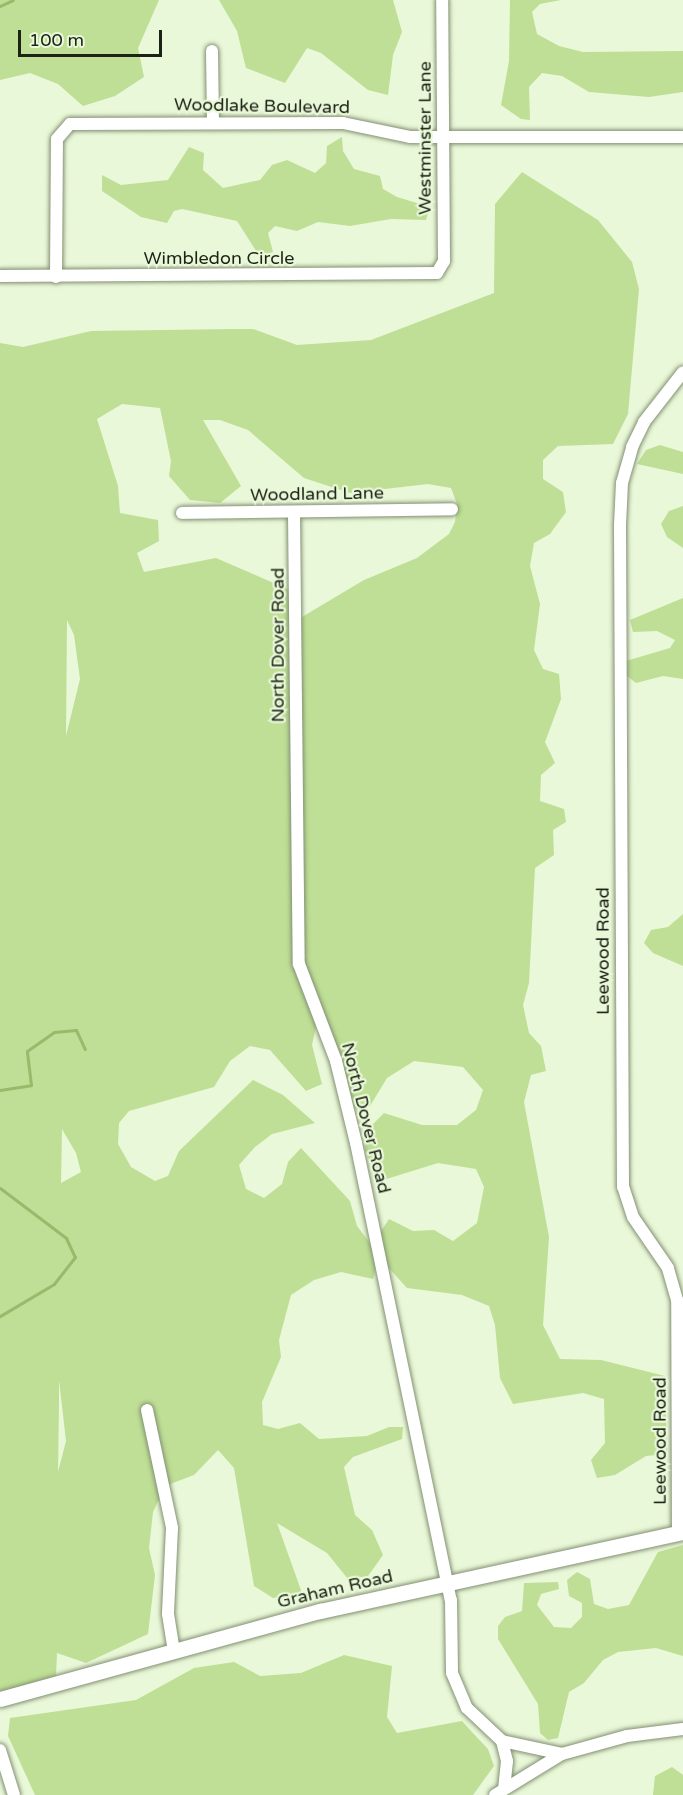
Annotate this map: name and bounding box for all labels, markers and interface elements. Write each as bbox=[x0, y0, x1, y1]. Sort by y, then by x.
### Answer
scale bar bbox=[21, 18, 165, 56]
text: 100 m bbox=[29, 29, 84, 51]
street label: Westminster Lane bbox=[414, 61, 436, 215]
street label: Woodlake Boulevard bbox=[174, 94, 350, 118]
street label: Wimbledon Circle bbox=[144, 247, 294, 269]
street label: Woodland Lane bbox=[250, 482, 384, 506]
street label: North Dover Road bbox=[267, 568, 289, 722]
street label: Leewood Road bbox=[592, 887, 614, 1015]
street label: North Dover Road bbox=[337, 1040, 395, 1196]
street label: Leewood Road bbox=[649, 1377, 671, 1505]
street label: Graham Road bbox=[275, 1565, 395, 1613]

